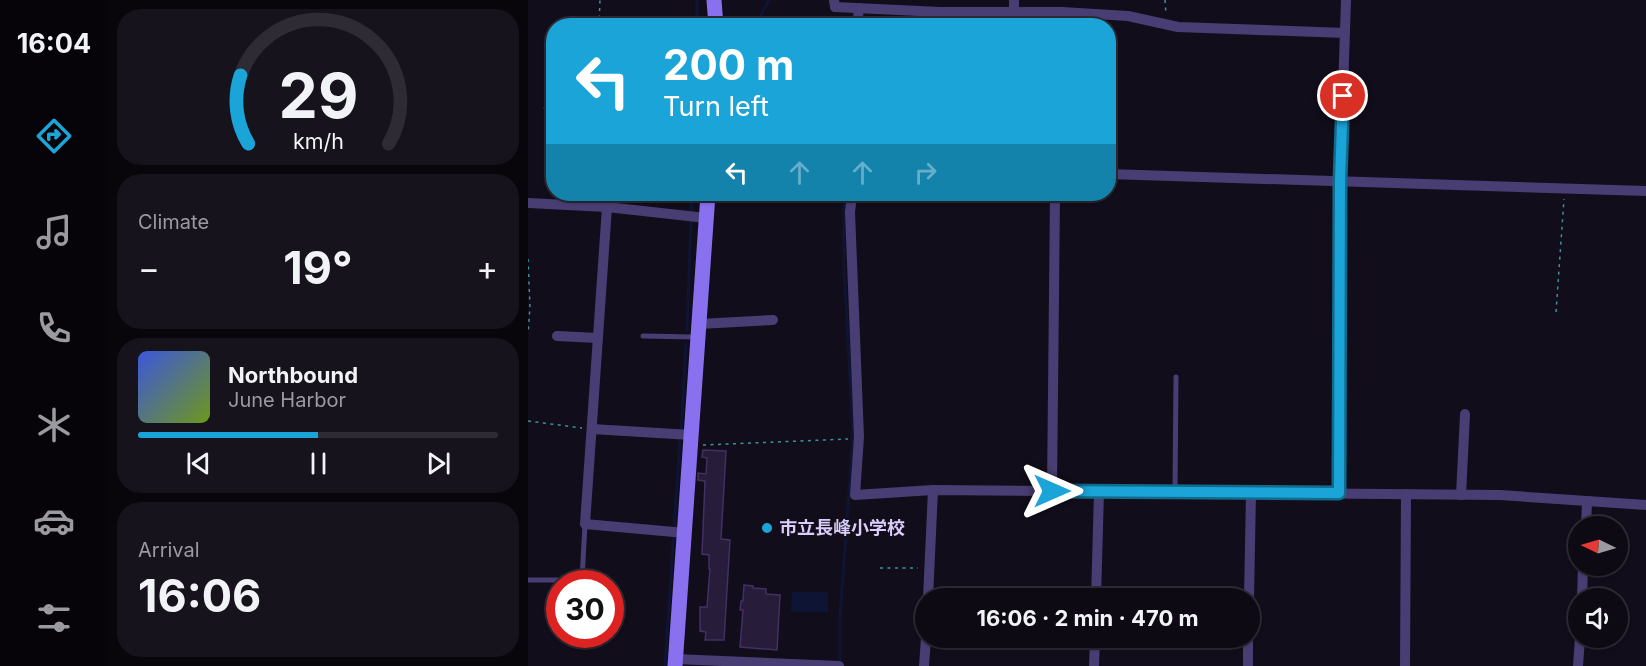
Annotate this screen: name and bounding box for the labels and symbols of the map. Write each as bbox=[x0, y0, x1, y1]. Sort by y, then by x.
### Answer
pin bbox=[1317, 70, 1368, 121]
position arrow bbox=[1020, 459, 1084, 523]
north arrow bbox=[1568, 516, 1628, 576]
place label: 市立長峰小学校 bbox=[779, 517, 905, 538]
marker: 市立長峰小学校 bbox=[760, 521, 774, 535]
speed limit sign: 30 bbox=[546, 570, 624, 648]

